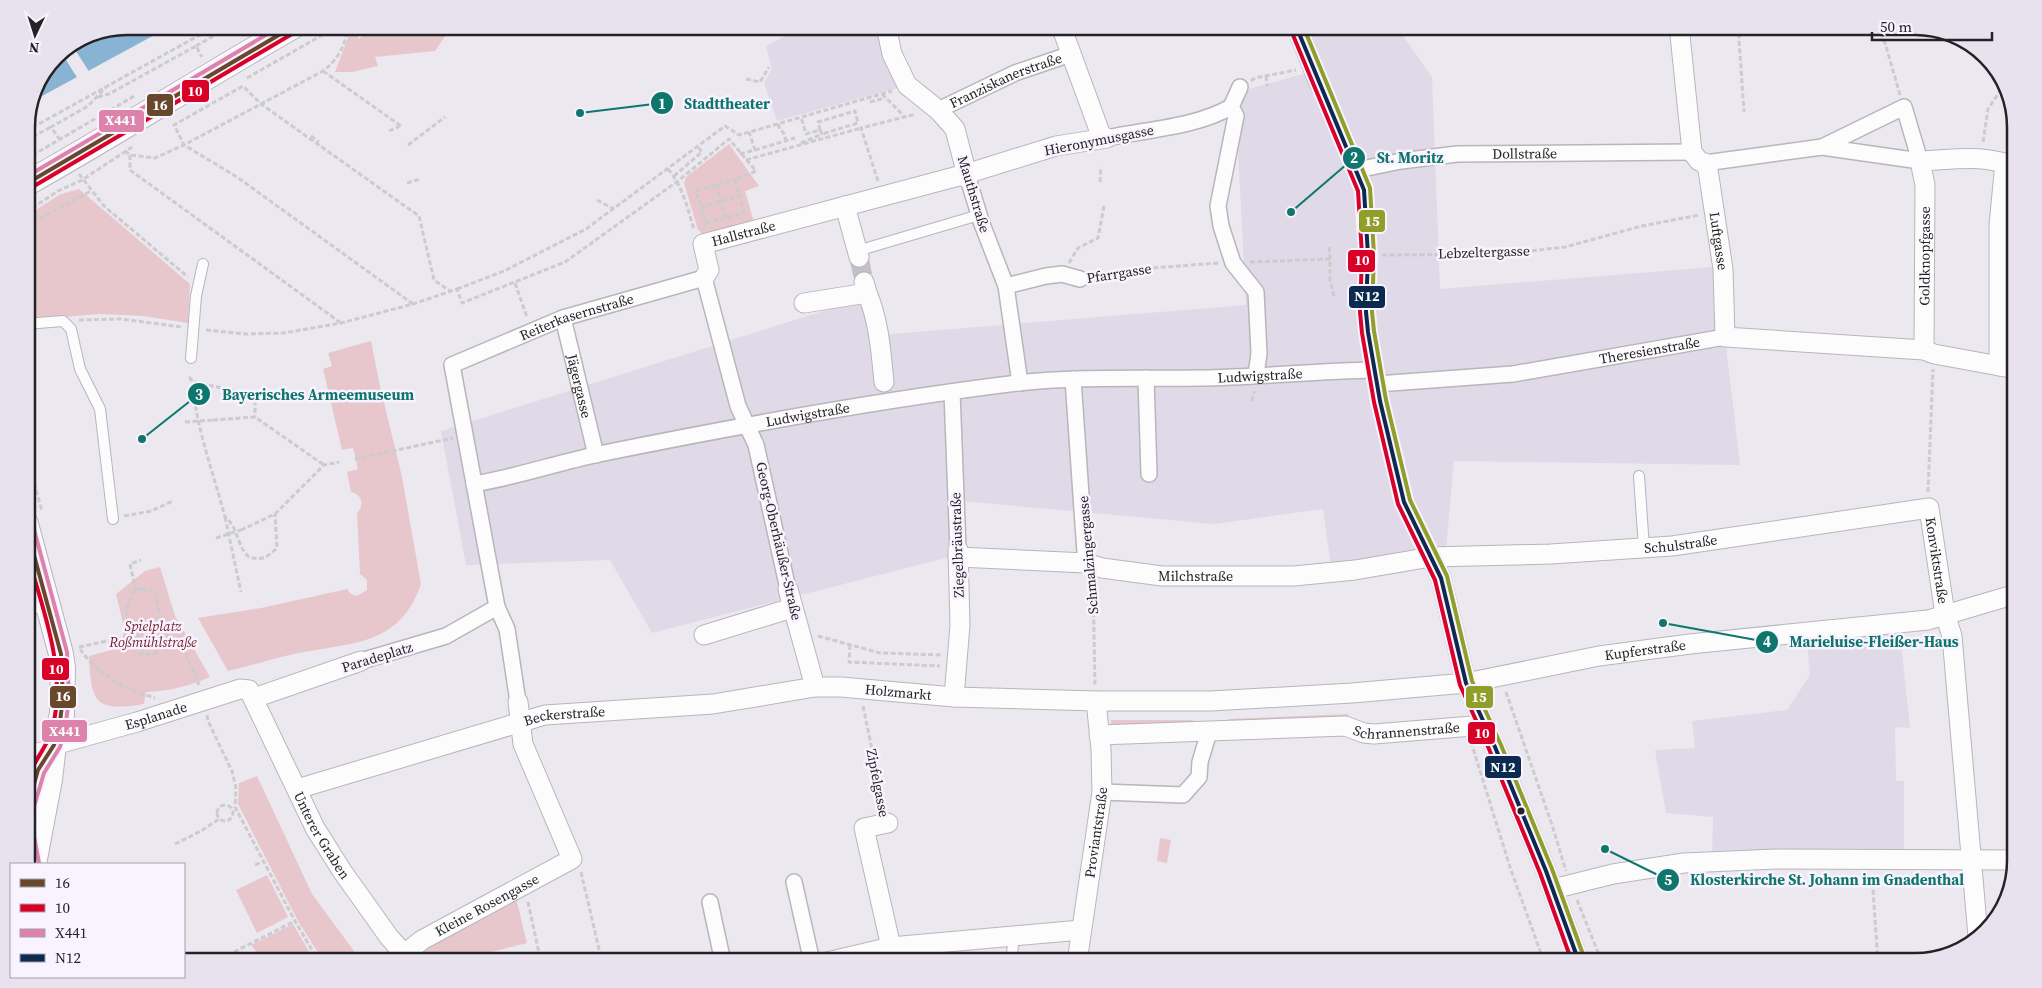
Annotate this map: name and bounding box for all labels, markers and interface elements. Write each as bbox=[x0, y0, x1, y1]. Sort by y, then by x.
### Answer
north arrow bbox=[10, 10, 60, 60]
scale bar bbox=[1872, 10, 1992, 42]
text: 50 m bbox=[1880, 16, 1912, 37]
text: N bbox=[28, 38, 40, 58]
street label: Franziskanerstraße bbox=[946, 48, 1065, 113]
line badge: 10 bbox=[181, 79, 210, 103]
text: 10 bbox=[187, 81, 203, 101]
callout: Stadttheater bbox=[649, 88, 780, 118]
line badge: 16 bbox=[146, 93, 174, 117]
text: 1 bbox=[658, 93, 666, 114]
text: Stadttheater bbox=[684, 93, 770, 114]
text: 16 bbox=[152, 95, 168, 115]
line badge: X441 bbox=[98, 109, 145, 133]
text: X441 bbox=[105, 110, 137, 130]
street label: Hieronymusgasse bbox=[1043, 120, 1155, 160]
callout: St. Moritz bbox=[1342, 143, 1453, 173]
street label: Dollstraße bbox=[1492, 143, 1557, 164]
text: 2 bbox=[1350, 147, 1358, 168]
text: St. Moritz bbox=[1377, 147, 1443, 168]
street label: Mauthstraße bbox=[953, 153, 995, 235]
street label: Goldknopfgasse bbox=[1914, 206, 1935, 306]
line badge: 15 bbox=[1358, 209, 1386, 233]
text: 15 bbox=[1364, 211, 1380, 231]
street label: Luftgasse bbox=[1704, 211, 1733, 272]
street label: Hallstraße bbox=[709, 215, 778, 251]
street label: Lebzeltergasse bbox=[1438, 240, 1530, 264]
line badge: 10 bbox=[1347, 249, 1376, 273]
text: 10 bbox=[1354, 250, 1370, 270]
street label: Pfarrgasse bbox=[1085, 258, 1153, 288]
line badge: N12 bbox=[1348, 285, 1386, 309]
text: N12 bbox=[1354, 286, 1380, 306]
street label: Reiterkasernstraße bbox=[516, 288, 636, 345]
street label: Theresienstraße bbox=[1598, 332, 1701, 369]
street label: Jägergasse bbox=[562, 351, 597, 420]
street label: Ludwigstraße bbox=[1217, 363, 1303, 388]
callout: Bayerisches Armeemuseum bbox=[187, 379, 424, 409]
text: 3 bbox=[195, 384, 203, 405]
text: Bayerisches Armeemuseum bbox=[222, 384, 415, 405]
street label: Ludwigstraße bbox=[764, 397, 851, 432]
street label: Georg-Oberhäußer-Straße bbox=[751, 460, 807, 622]
street label: Ziegelbräustraße bbox=[945, 492, 969, 598]
street label: Schmalzingergasse bbox=[1073, 495, 1103, 615]
street label: Konviktstraße bbox=[1921, 516, 1953, 605]
street label: Schulstraße bbox=[1643, 529, 1719, 558]
street label: Milchstraße bbox=[1158, 566, 1233, 586]
park label: Spielplatz Roßmühlstraße bbox=[108, 616, 197, 652]
callout: Marieluise-Fleißer-Haus bbox=[1754, 627, 1969, 657]
text: 4 bbox=[1763, 631, 1771, 652]
text: Marieluise-Fleißer-Haus bbox=[1789, 631, 1959, 652]
street label: Kupferstraße bbox=[1603, 635, 1687, 665]
street label: Paradeplatz bbox=[339, 637, 416, 677]
line badge: 10 bbox=[41, 657, 70, 681]
text: 10 bbox=[48, 659, 64, 679]
street label: Holzmarkt bbox=[864, 679, 933, 705]
line badge: 16 bbox=[49, 685, 77, 709]
line badge: 15 bbox=[1465, 685, 1494, 709]
text: 16 bbox=[55, 686, 71, 706]
text: 15 bbox=[1471, 687, 1487, 707]
street label: Esplanade bbox=[123, 697, 190, 735]
street label: Beckerstraße bbox=[521, 701, 606, 731]
street label: Schrannenstraße bbox=[1350, 717, 1460, 744]
line badge: X441 bbox=[41, 719, 88, 743]
text: X441 bbox=[49, 721, 81, 741]
line badge: 10 bbox=[1467, 721, 1496, 745]
text: 10 bbox=[1474, 723, 1490, 743]
street label: Zipfelgasse bbox=[862, 747, 894, 819]
line badge: N12 bbox=[1484, 755, 1522, 779]
text: N12 bbox=[1490, 757, 1516, 777]
street label: Proviantstraße bbox=[1079, 787, 1112, 879]
street label: Unterer Graben bbox=[289, 788, 355, 884]
unlabelled marker bbox=[1516, 806, 1526, 816]
legend bbox=[10, 863, 185, 978]
callout: Klosterkirche St. Johann im Gnadenthal bbox=[1655, 865, 1974, 895]
street label: Kleine Rosengasse bbox=[431, 869, 543, 941]
text: 5 bbox=[1664, 869, 1672, 890]
text: Klosterkirche St. Johann im Gnadenthal bbox=[1690, 869, 1964, 890]
text: 16 bbox=[55, 872, 70, 893]
text: 10 bbox=[55, 897, 70, 918]
text: X441 bbox=[55, 922, 87, 943]
text: N12 bbox=[55, 947, 81, 968]

